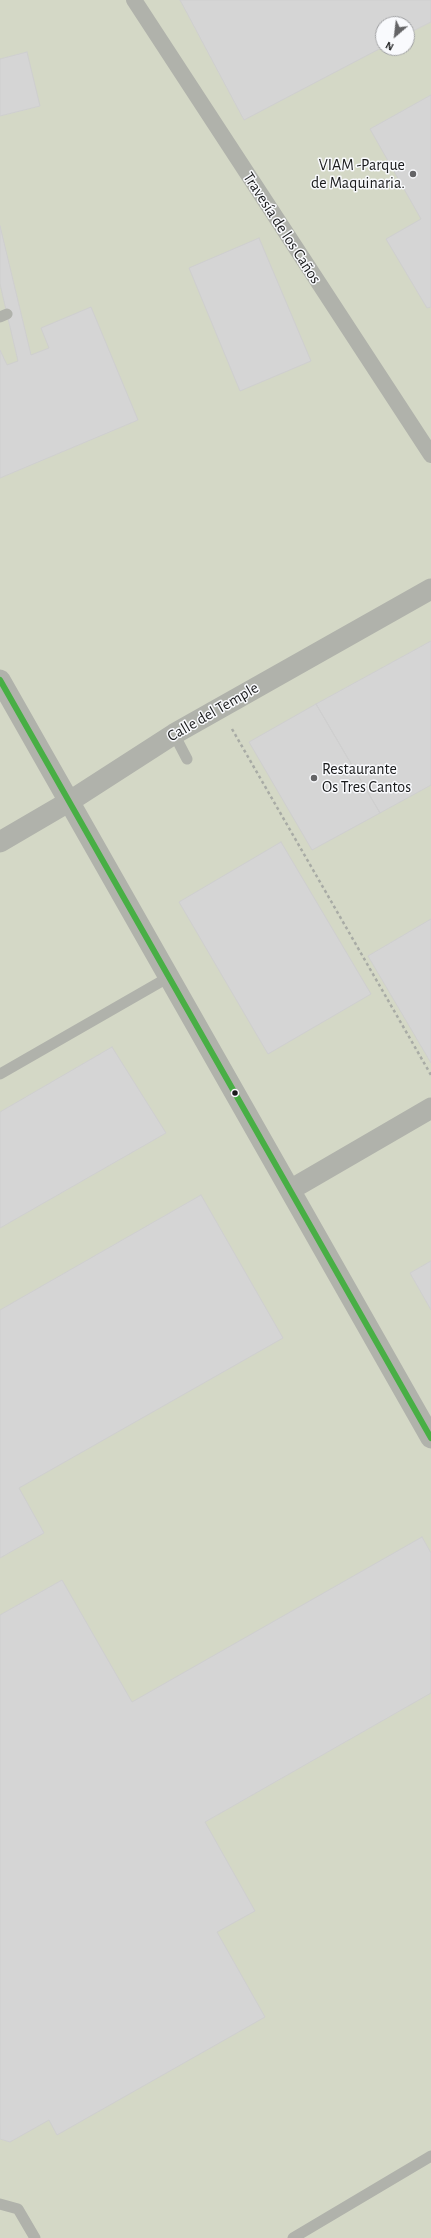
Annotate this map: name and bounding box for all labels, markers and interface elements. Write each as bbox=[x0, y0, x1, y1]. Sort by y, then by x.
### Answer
north arrow bbox=[375, 16, 415, 56]
text: N bbox=[384, 40, 396, 53]
place label: VIAM -Parque de Maquinaria. bbox=[311, 155, 405, 193]
street label: Travesía de los Caños bbox=[239, 169, 325, 287]
marker: VIAM -Parque de Maquinaria. bbox=[408, 169, 418, 179]
street label: Calle del Temple bbox=[164, 678, 262, 746]
place label: Restaurante Os Tres Cantos bbox=[322, 759, 411, 797]
marker: Restaurante Os Tres Cantos bbox=[309, 773, 319, 783]
unlabelled marker bbox=[230, 1088, 240, 1098]

